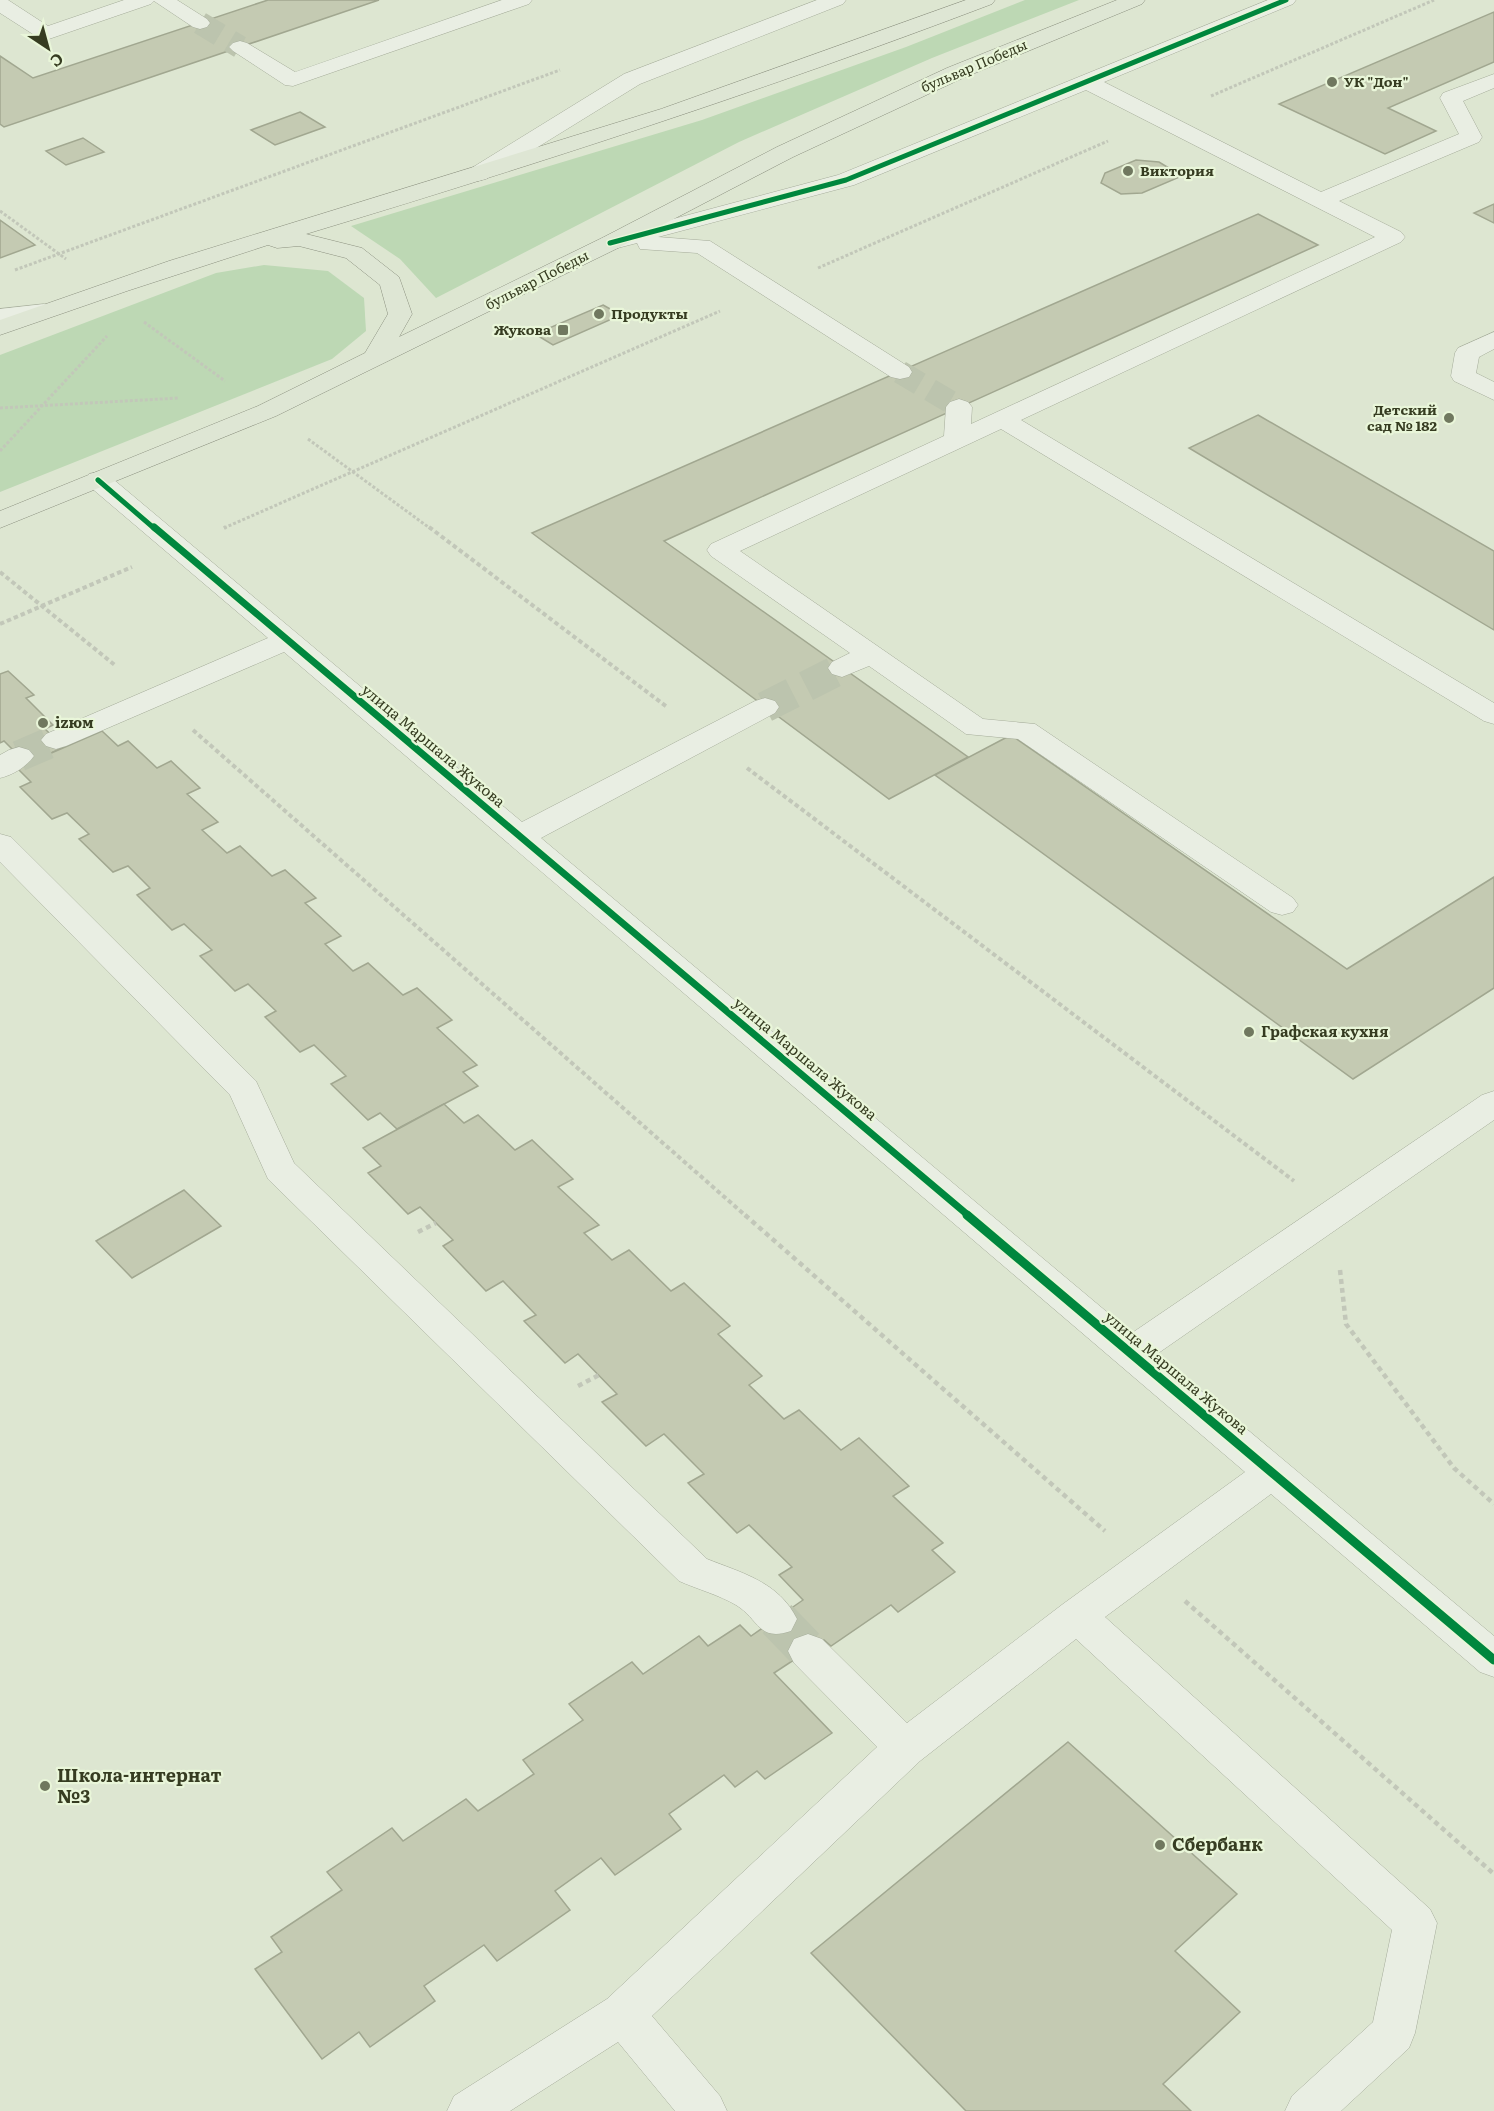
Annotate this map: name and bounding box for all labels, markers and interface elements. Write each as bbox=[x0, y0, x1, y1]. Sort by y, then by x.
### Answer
north arrow bbox=[18, 18, 78, 78]
street label: бульвар Победы bbox=[917, 34, 1030, 97]
text: С bbox=[46, 48, 69, 74]
place label: УК "Дон" bbox=[1344, 71, 1409, 91]
marker: УК "Дон" bbox=[1325, 75, 1339, 89]
place label: Виктория bbox=[1140, 160, 1214, 180]
marker: Виктория bbox=[1121, 164, 1135, 178]
street label: бульвар Победы bbox=[481, 244, 592, 314]
place label: Продукты bbox=[611, 303, 688, 323]
marker: Продукты bbox=[592, 307, 606, 321]
place label: Жукова bbox=[494, 319, 552, 339]
marker: Жукова bbox=[556, 323, 570, 337]
place label: Детский сад № 182 bbox=[1367, 399, 1437, 435]
marker: Детский сад № 182 bbox=[1442, 411, 1456, 425]
street label: улица Маршала Жукова bbox=[357, 678, 512, 813]
place label: izюм bbox=[55, 710, 94, 733]
marker: izюм bbox=[36, 716, 50, 730]
street label: улица Маршала Жукова bbox=[729, 991, 884, 1126]
place label: Графская кухня bbox=[1261, 1019, 1389, 1042]
marker: Графская кухня bbox=[1242, 1025, 1256, 1039]
street label: улица Маршала Жукова bbox=[1100, 1305, 1255, 1440]
place label: Школа-интернат №3 bbox=[57, 1761, 222, 1809]
marker: Школа-интернат №3 bbox=[38, 1779, 52, 1793]
place label: Сбербанк bbox=[1172, 1830, 1263, 1857]
marker: Сбербанк bbox=[1153, 1838, 1167, 1852]

